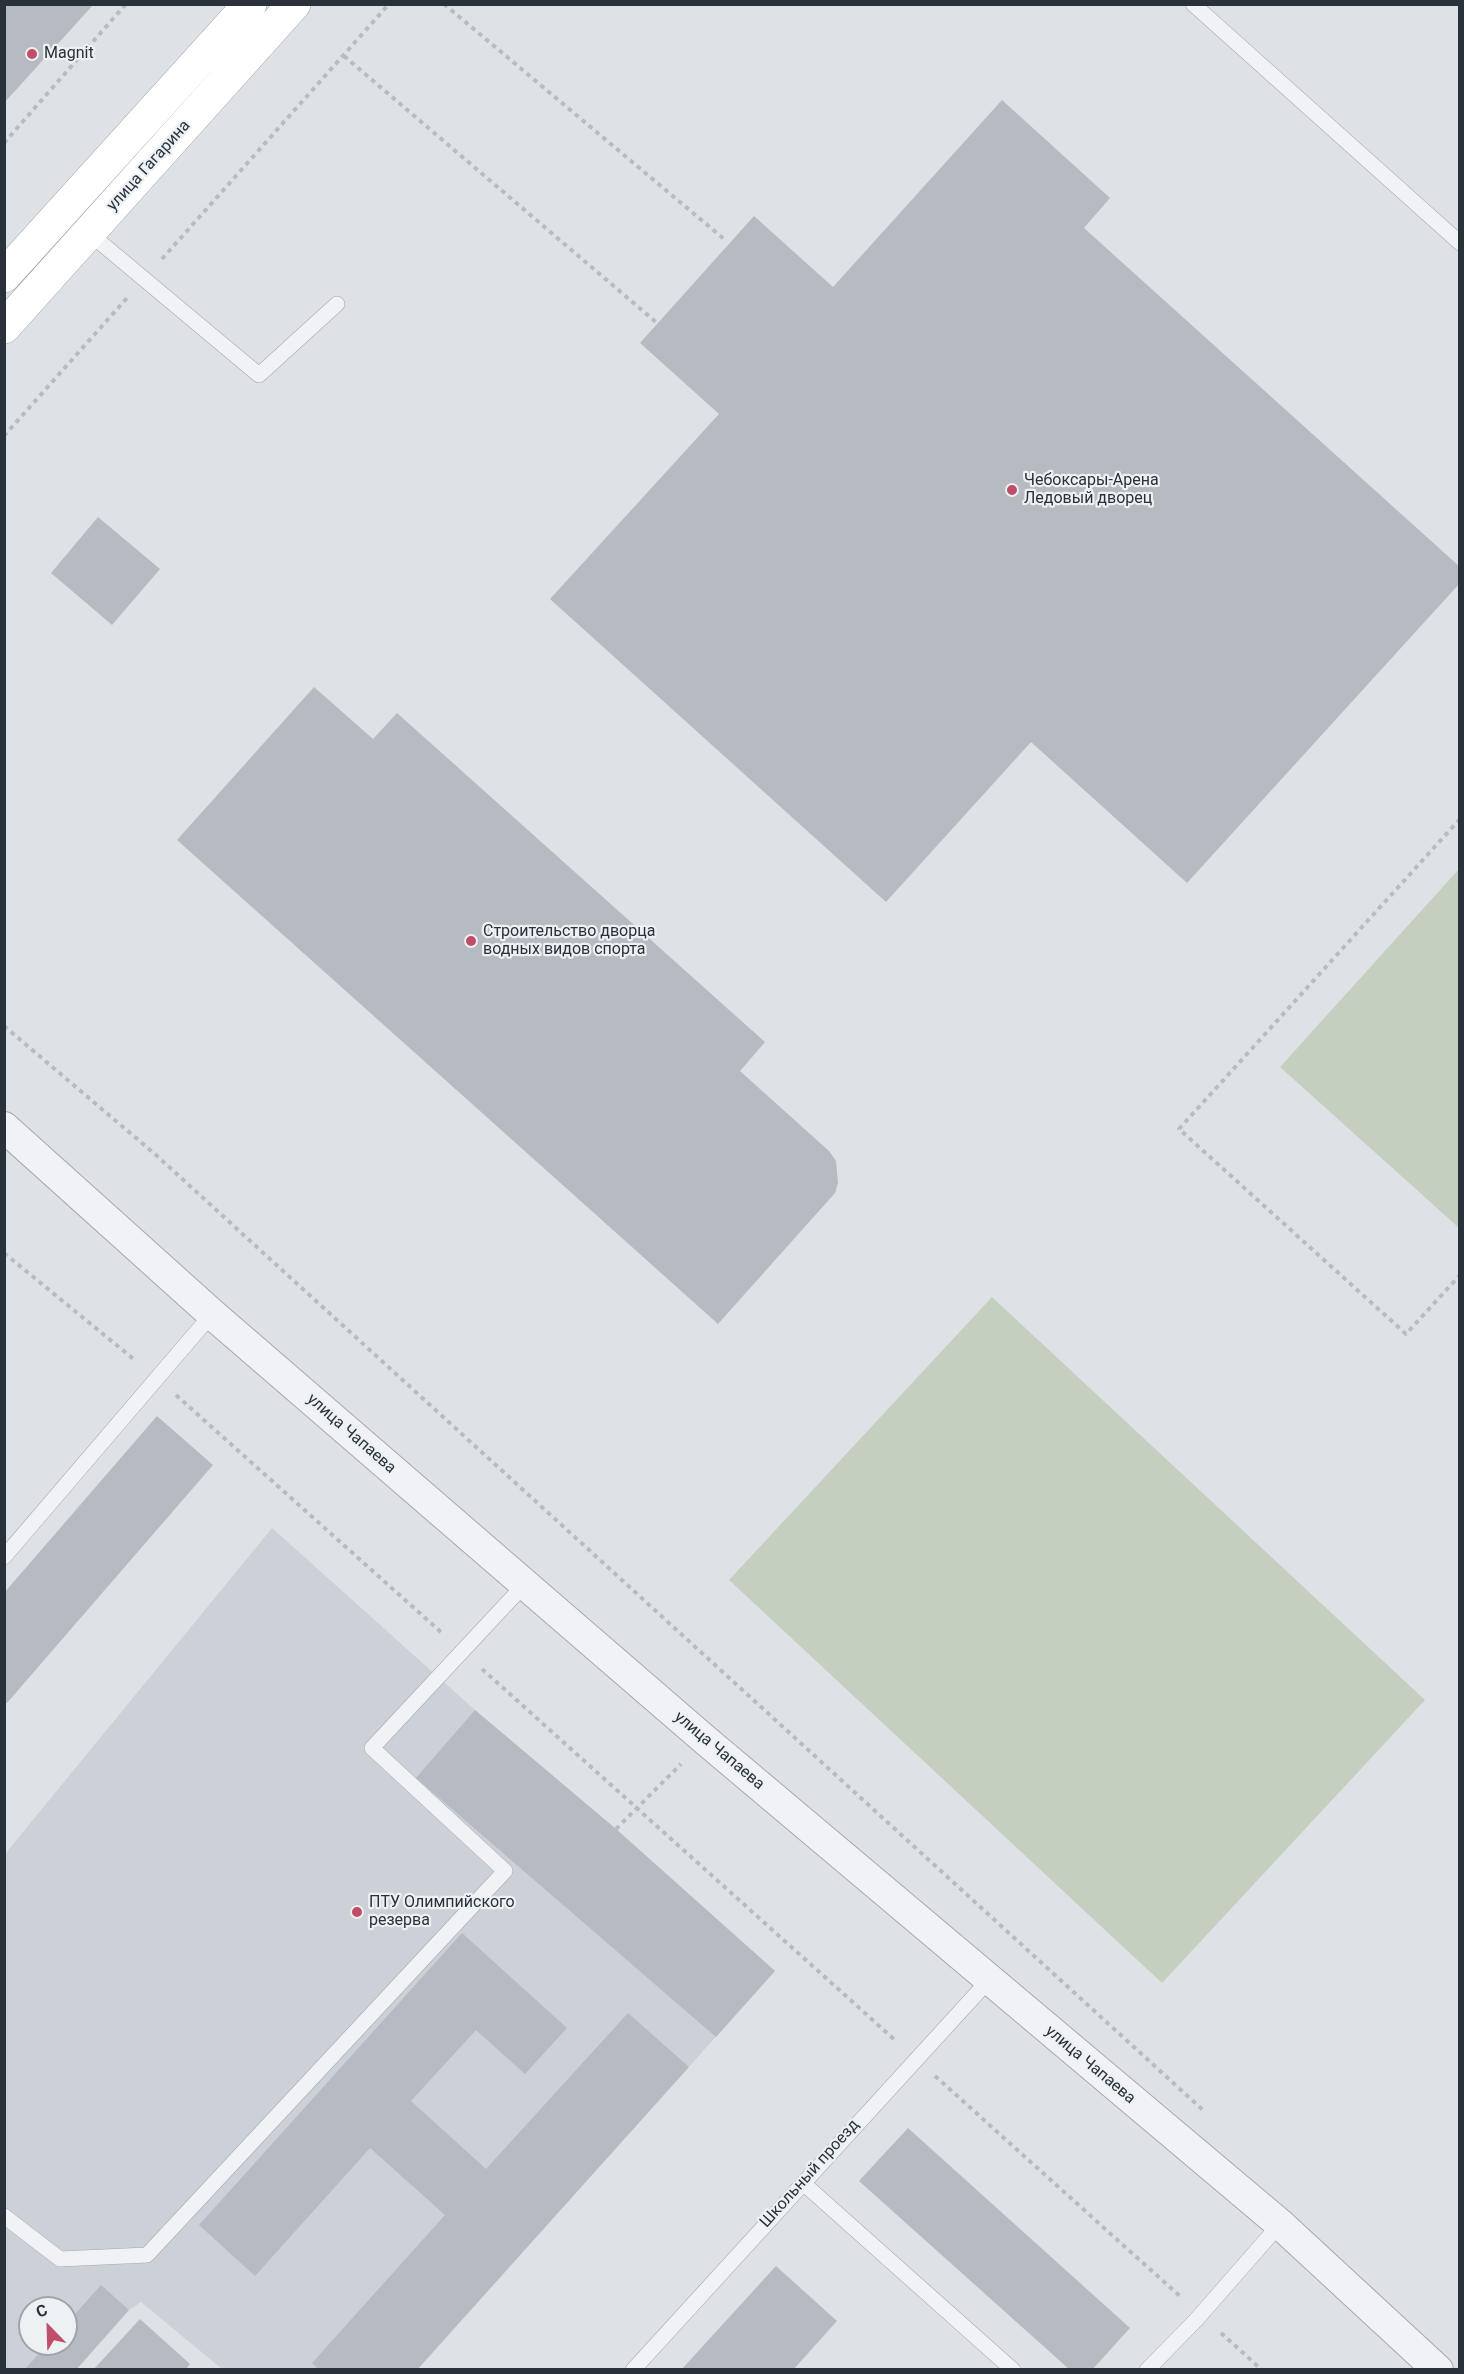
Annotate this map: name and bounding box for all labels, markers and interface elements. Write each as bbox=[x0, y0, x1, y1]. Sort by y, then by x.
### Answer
place label: Magnit bbox=[44, 44, 94, 64]
marker: Magnit bbox=[25, 47, 39, 61]
street label: улица Гагарина bbox=[103, 117, 195, 215]
place label: Чебоксары-Арена Ледовый дворец bbox=[1024, 471, 1159, 509]
marker: Чебоксары-Арена Ледовый дворец bbox=[1005, 483, 1019, 497]
place label: Строительство дворца водных видов спорта bbox=[483, 922, 655, 960]
marker: Строительство дворца водных видов спорта bbox=[464, 934, 478, 948]
street label: улица Чапаева bbox=[303, 1390, 399, 1478]
street label: улица Чапаева bbox=[670, 1708, 768, 1794]
place label: ПТУ Олимпийского резерва bbox=[369, 1893, 515, 1931]
marker: ПТУ Олимпийского резерва bbox=[350, 1905, 364, 1919]
street label: улица Чапаева bbox=[1041, 2022, 1139, 2108]
street label: Школьный проезд bbox=[756, 2116, 864, 2232]
north arrow bbox=[18, 2296, 78, 2356]
text: С bbox=[33, 2300, 50, 2322]

